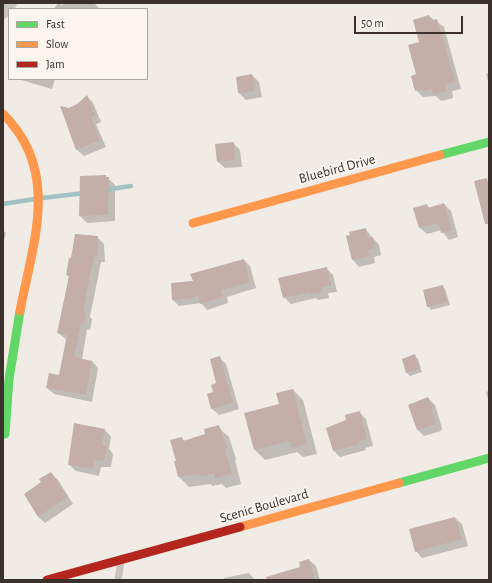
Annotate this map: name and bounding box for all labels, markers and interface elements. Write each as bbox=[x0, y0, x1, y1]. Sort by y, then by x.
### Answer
legend bbox=[8, 8, 148, 80]
scale bar bbox=[356, 8, 465, 34]
text: 50 m bbox=[361, 17, 384, 29]
text: Fast bbox=[46, 18, 65, 30]
text: Slow bbox=[46, 38, 68, 50]
text: Jam bbox=[46, 58, 65, 70]
street label: Bluebird Drive bbox=[297, 151, 377, 187]
street label: Scenic Boulevard bbox=[218, 485, 310, 527]

